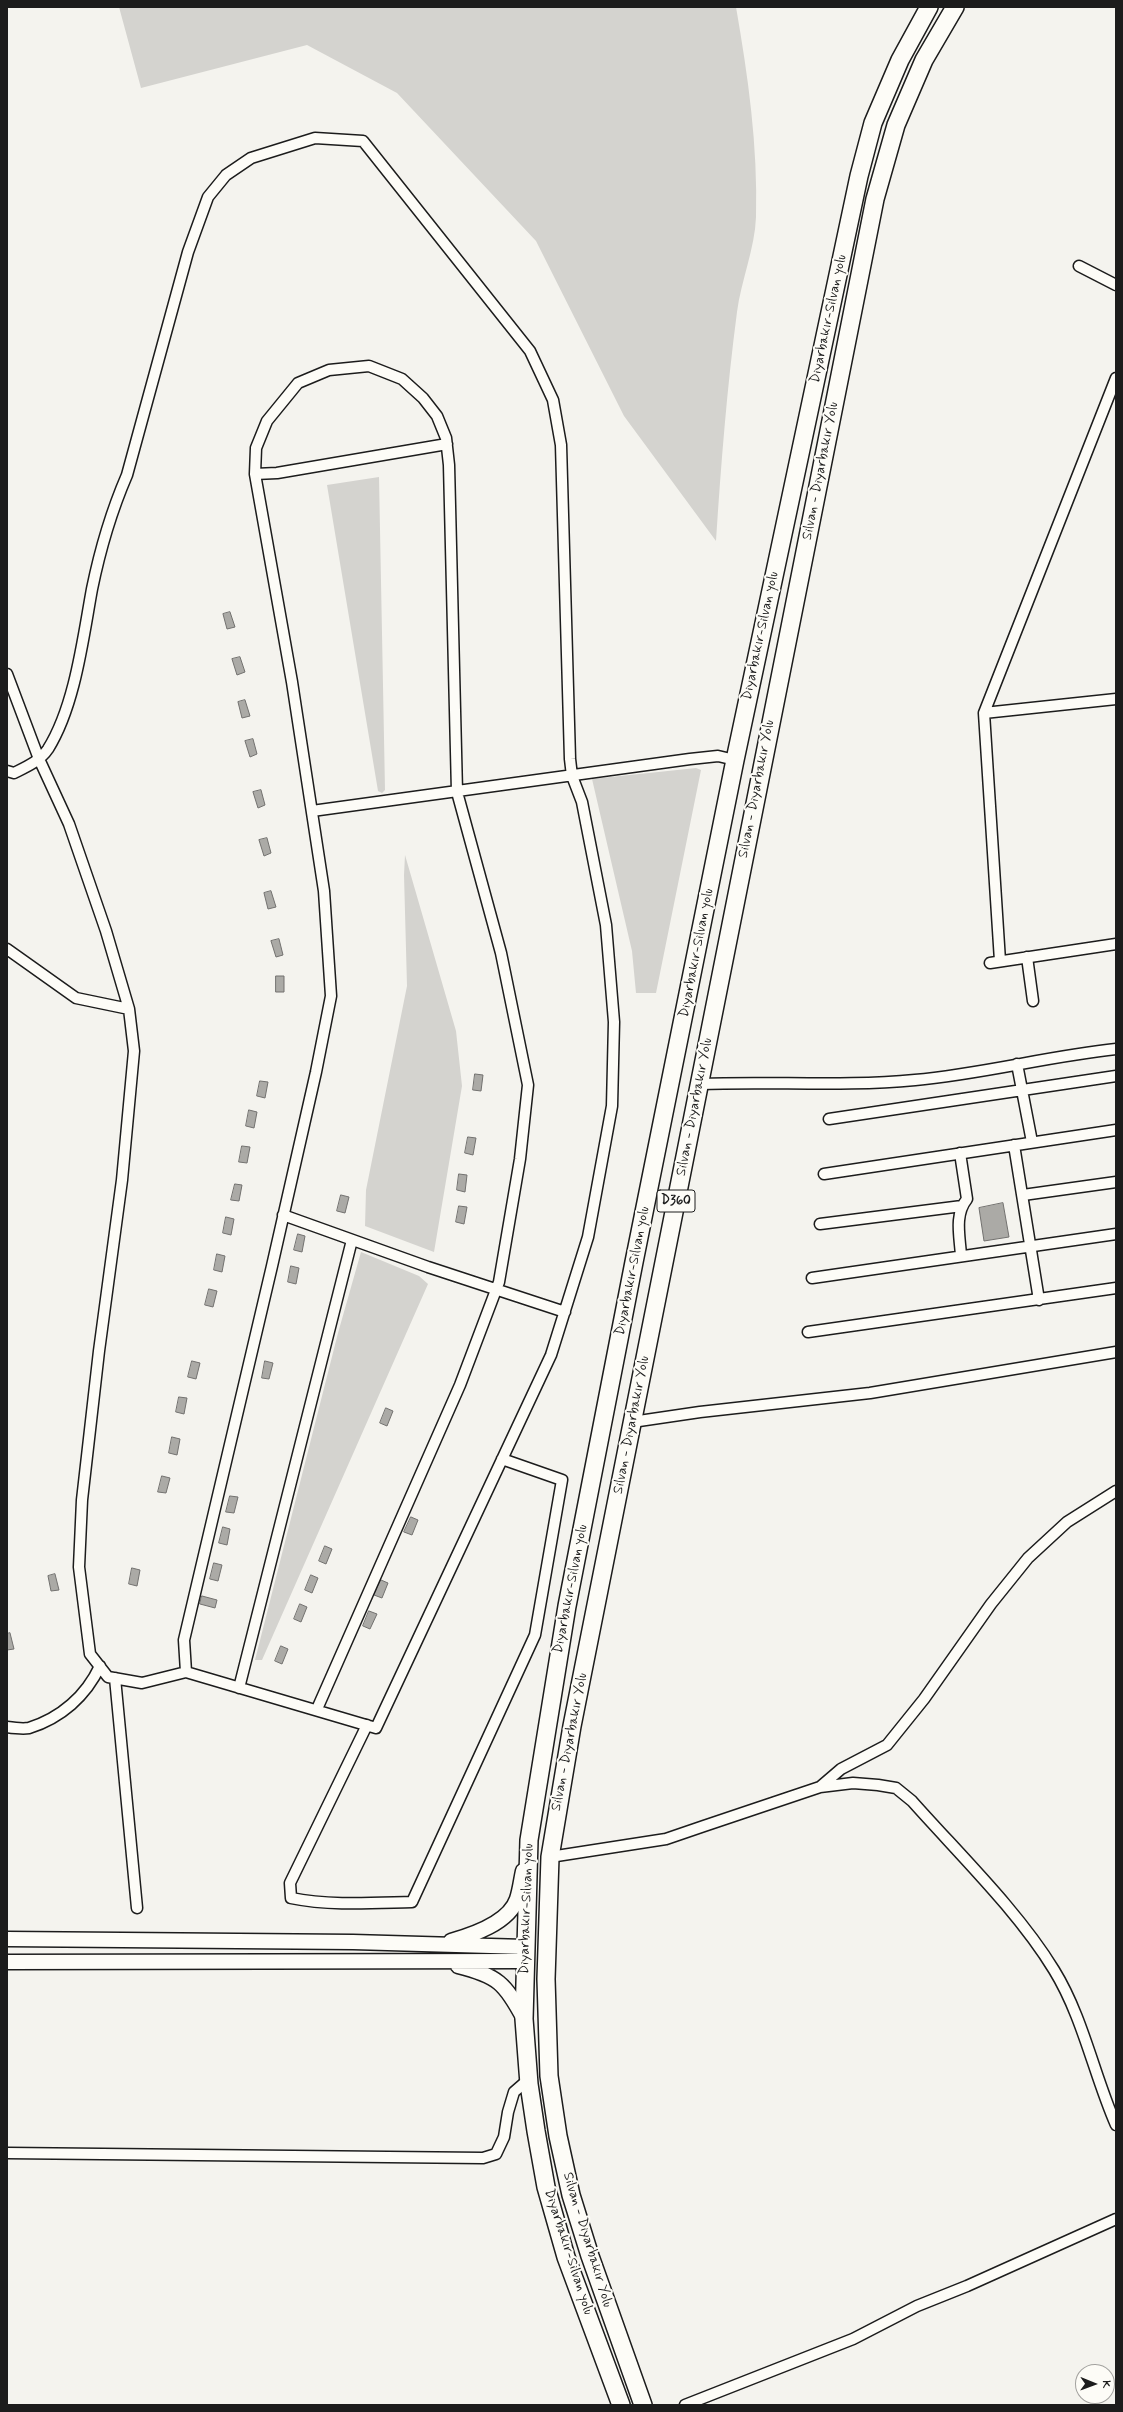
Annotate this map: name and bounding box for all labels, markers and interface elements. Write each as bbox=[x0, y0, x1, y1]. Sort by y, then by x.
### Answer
street label: Diyarbakır-Silvan yolu bbox=[807, 253, 851, 385]
street label: Silvan - Diyarbakır Yolu bbox=[799, 400, 843, 542]
street label: Diyarbakır-Silvan yolu bbox=[739, 570, 783, 702]
street label: Silvan - Diyarbakır Yolu bbox=[735, 718, 779, 860]
street label: Diyarbakır-Silvan yolu bbox=[676, 887, 718, 1019]
street label: Silvan - Diyarbakır Yolu bbox=[673, 1036, 717, 1178]
road number: D360 bbox=[657, 1190, 695, 1212]
street label: Diyarbakır-Silvan yolu bbox=[612, 1205, 654, 1337]
street label: Silvan - Diyarbakır Yolu bbox=[610, 1354, 654, 1496]
street label: Diyarbakır-Silvan yolu bbox=[550, 1523, 592, 1655]
street label: Silvan - Diyarbakır Yolu bbox=[548, 1671, 592, 1813]
street label: Diyarbakır-Silvan yolu bbox=[516, 1843, 538, 1975]
street label: Silvan - Diyarbakır Yolu bbox=[558, 2170, 616, 2310]
street label: Diyarbakır-Silvan yolu bbox=[540, 2187, 596, 2317]
north arrow bbox=[1075, 2364, 1115, 2404]
text: K bbox=[1099, 2380, 1113, 2388]

